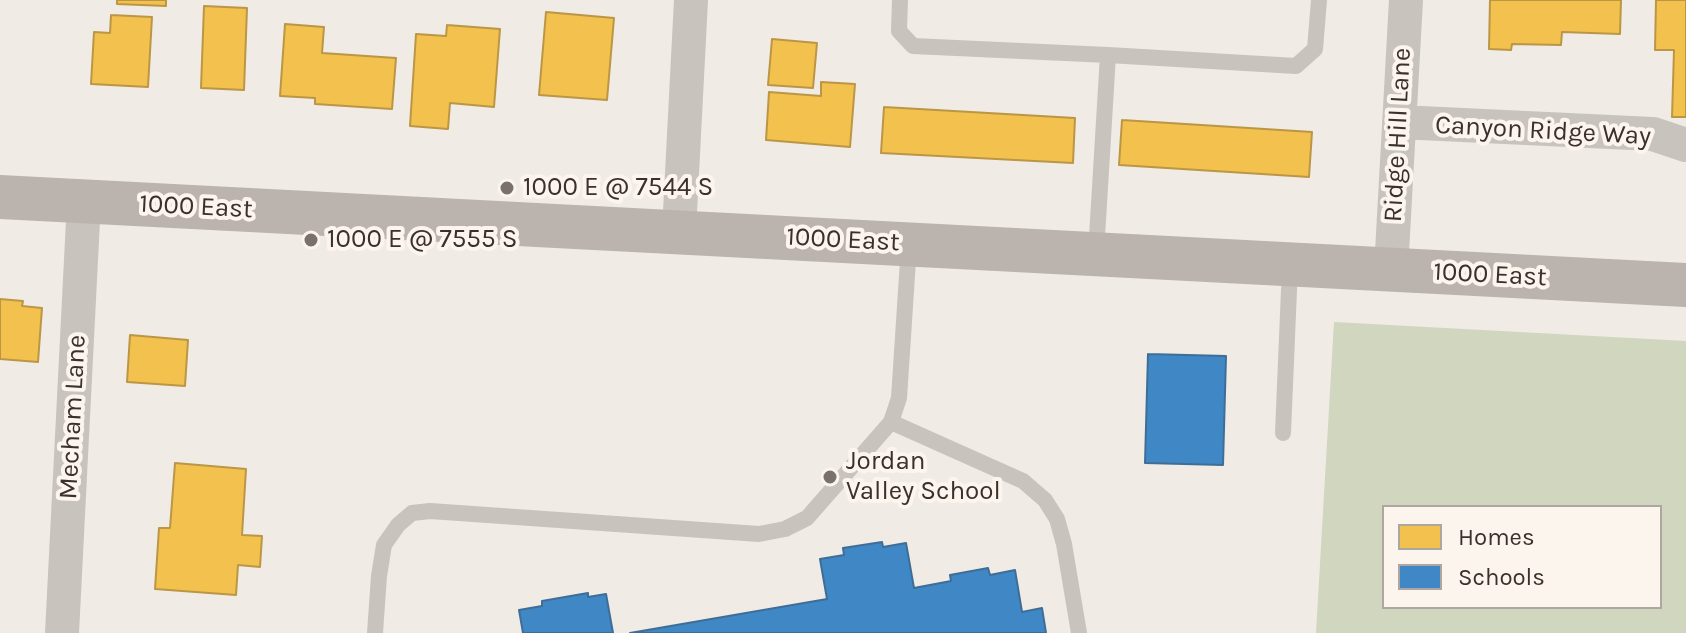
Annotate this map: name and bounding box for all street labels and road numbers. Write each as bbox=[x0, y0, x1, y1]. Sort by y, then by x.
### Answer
street label: Ridge Hill Lane bbox=[1378, 47, 1418, 223]
street label: Canyon Ridge Way bbox=[1434, 110, 1652, 152]
street label: 1000 East bbox=[139, 188, 253, 226]
street label: 1000 East bbox=[786, 221, 900, 259]
street label: 1000 East bbox=[1433, 256, 1547, 294]
street label: Mecham Lane bbox=[53, 334, 93, 500]

